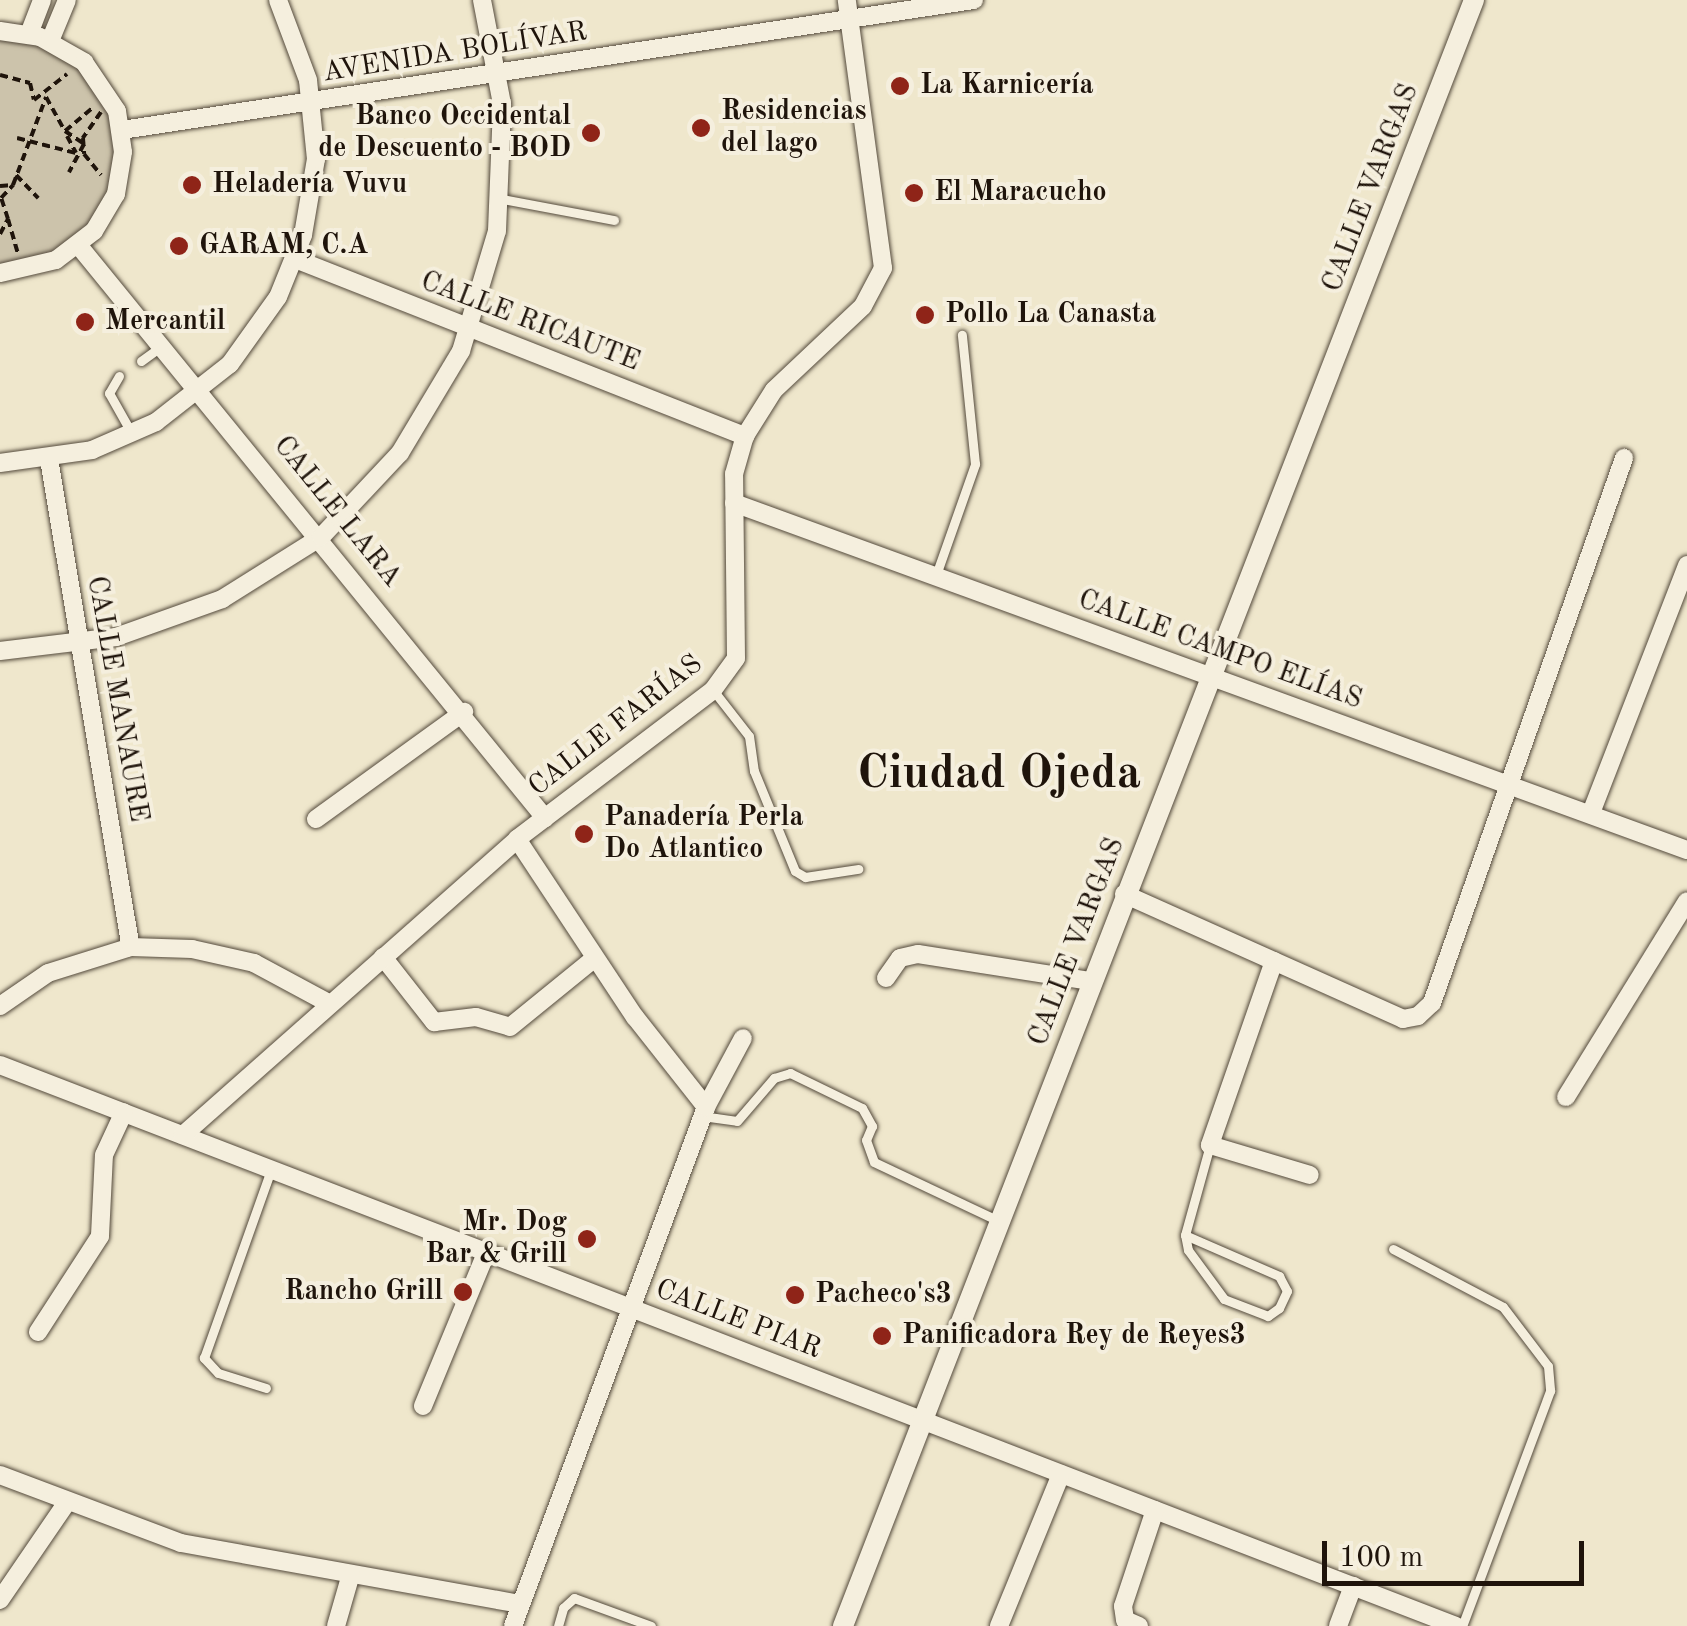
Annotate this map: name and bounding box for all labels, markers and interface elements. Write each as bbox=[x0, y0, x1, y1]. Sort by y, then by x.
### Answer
street label: AVENIDA BOLÍVAR bbox=[320, 15, 590, 91]
place label: La Karnicería bbox=[920, 69, 1094, 103]
marker: La Karnicería bbox=[889, 75, 911, 97]
street label: CALLE VARGAS bbox=[1316, 79, 1426, 297]
place label: Residencias del lago bbox=[721, 95, 866, 161]
place label: Banco Occidental de Descuento - BOD bbox=[318, 100, 571, 166]
marker: Residencias del lago bbox=[690, 117, 712, 139]
marker: Banco Occidental de Descuento - BOD bbox=[580, 122, 602, 144]
place label: Heladería Vuvu bbox=[212, 168, 407, 202]
marker: Heladería Vuvu bbox=[181, 174, 203, 196]
place label: El Maracucho bbox=[934, 176, 1107, 210]
marker: El Maracucho bbox=[903, 182, 925, 204]
place label: GARAM, C.A bbox=[199, 229, 368, 263]
marker: GARAM, C.A bbox=[168, 235, 190, 257]
street label: CALLE RICAUTE bbox=[416, 265, 644, 379]
place label: Pollo La Canasta bbox=[945, 298, 1156, 332]
marker: Pollo La Canasta bbox=[914, 304, 936, 326]
place label: Mercantil bbox=[105, 305, 225, 339]
marker: Mercantil bbox=[74, 311, 96, 333]
street label: CALLE LARA bbox=[266, 430, 408, 594]
street label: CALLE MANAURE bbox=[79, 573, 155, 825]
street label: CALLE CAMPO ELÍAS bbox=[1073, 583, 1367, 717]
street label: CALLE FARÍAS bbox=[522, 648, 710, 804]
district label: Ciudad Ojeda bbox=[857, 746, 1141, 804]
place label: Panadería Perla Do Atlantico bbox=[604, 801, 804, 867]
marker: Panadería Perla Do Atlantico bbox=[573, 823, 595, 845]
street label: CALLE VARGAS bbox=[1022, 833, 1132, 1051]
place label: Mr. Dog Bar & Grill bbox=[425, 1206, 567, 1272]
marker: Mr. Dog Bar & Grill bbox=[576, 1228, 598, 1250]
street label: CALLE PIAR bbox=[650, 1273, 826, 1367]
place label: Rancho Grill bbox=[284, 1275, 443, 1309]
place label: Pacheco's3 bbox=[815, 1278, 952, 1312]
marker: Rancho Grill bbox=[452, 1281, 474, 1303]
marker: Pacheco's3 bbox=[784, 1284, 806, 1306]
place label: Panificadora Rey de Reyes3 bbox=[902, 1319, 1246, 1353]
marker: Panificadora Rey de Reyes3 bbox=[871, 1325, 893, 1347]
scale bar bbox=[1327, 1521, 1590, 1583]
text: 100 m bbox=[1339, 1543, 1423, 1573]

